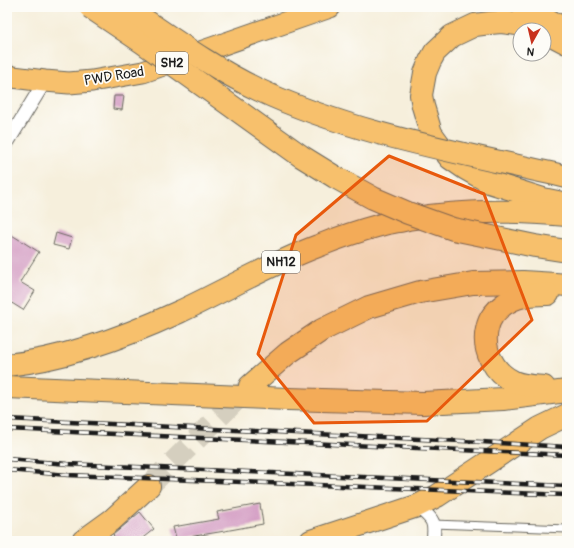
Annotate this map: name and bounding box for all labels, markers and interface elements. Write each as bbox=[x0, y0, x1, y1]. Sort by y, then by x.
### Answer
north arrow bbox=[512, 22, 552, 62]
text: N bbox=[526, 44, 535, 58]
road number: SH2 bbox=[156, 52, 188, 74]
street label: PWD Road bbox=[83, 63, 145, 89]
road number: NH12 bbox=[262, 251, 300, 273]

